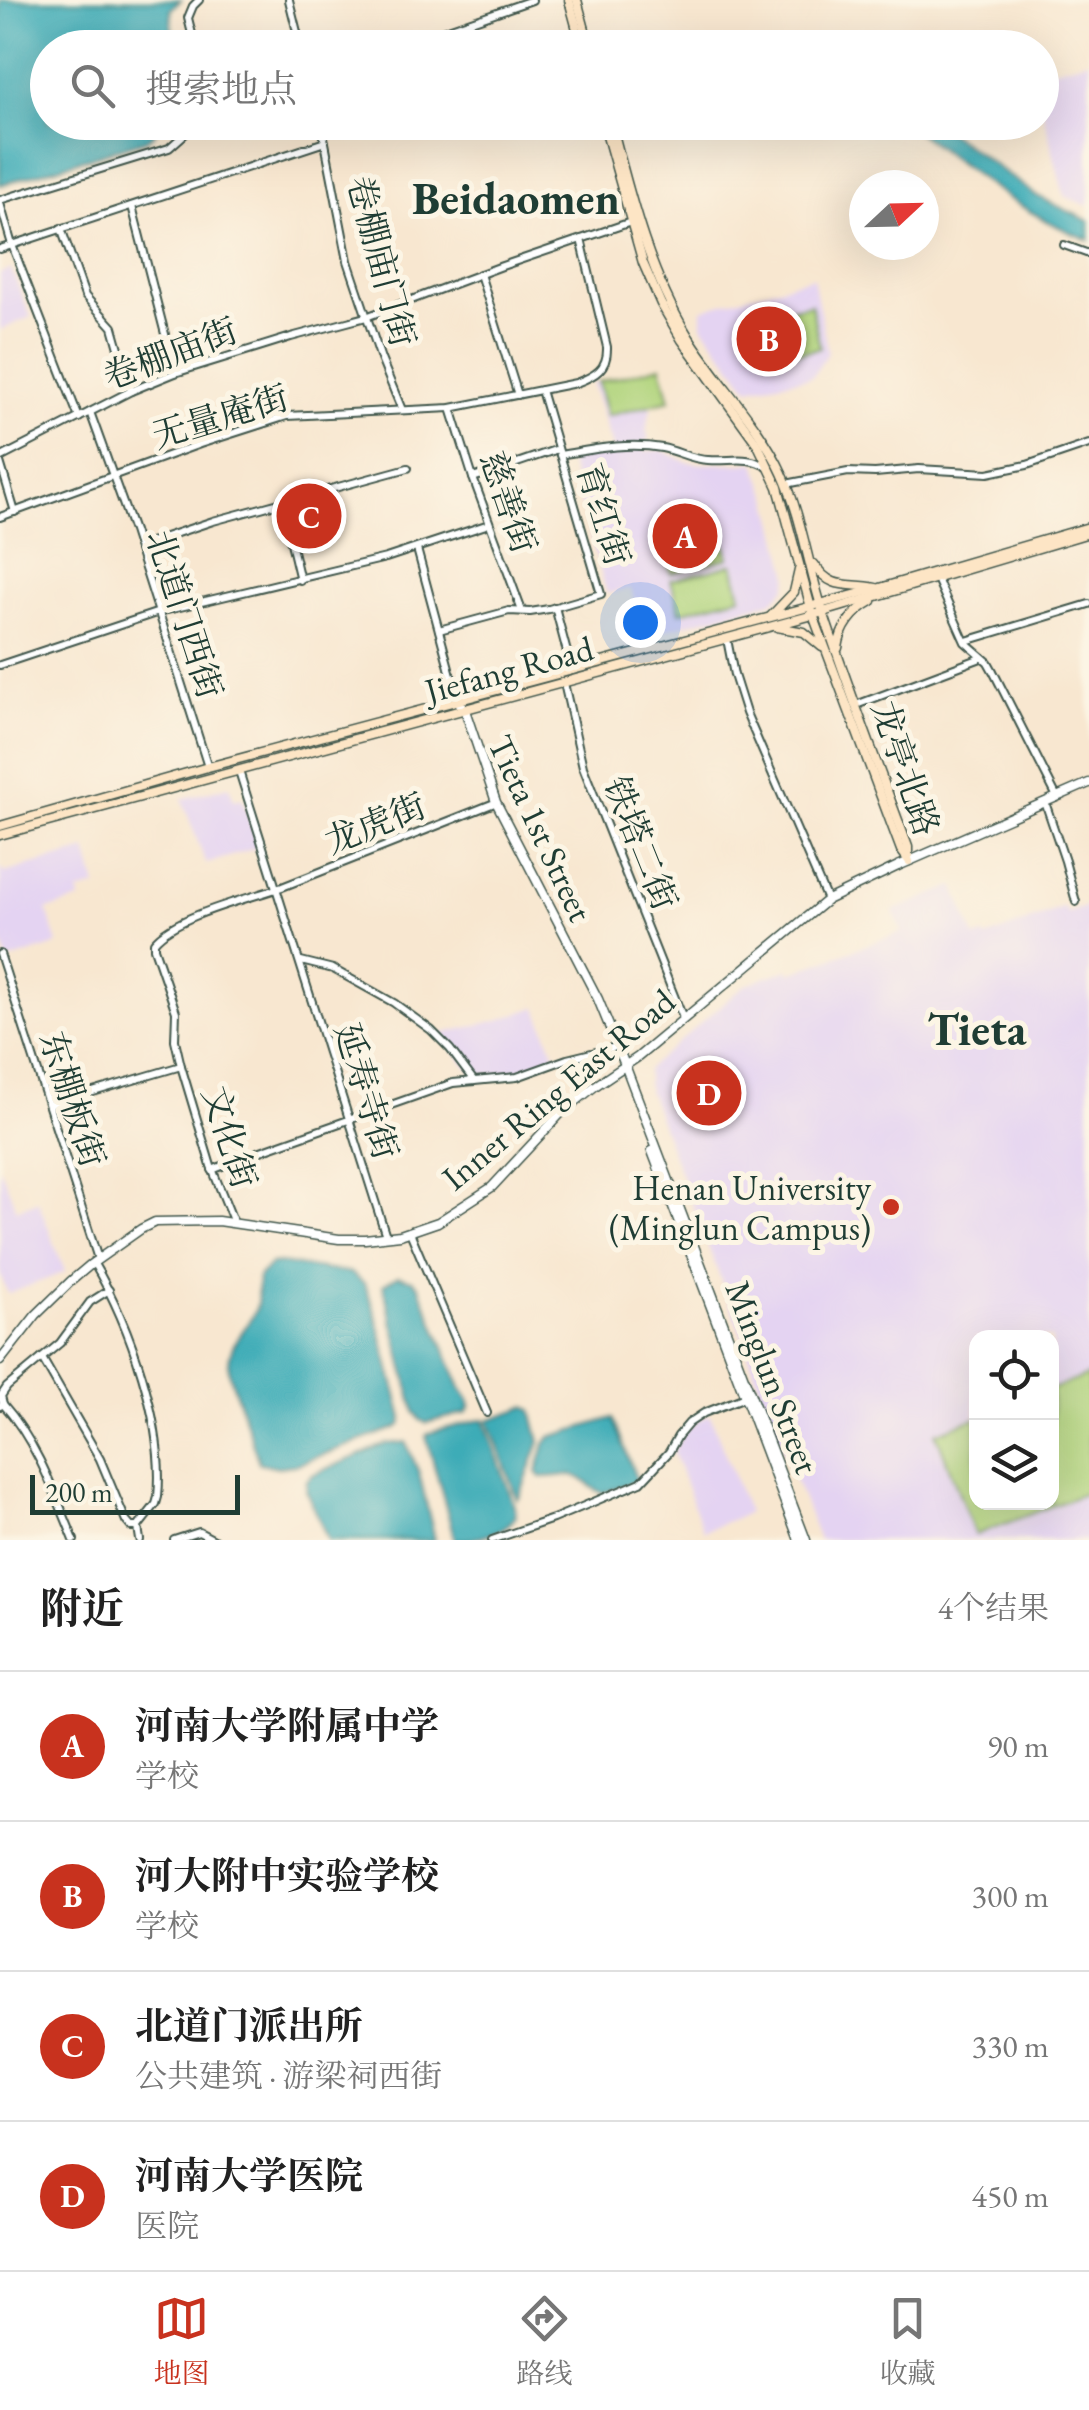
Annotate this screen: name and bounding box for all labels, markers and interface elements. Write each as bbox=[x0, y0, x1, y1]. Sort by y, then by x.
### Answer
search box bbox=[30, 30, 1059, 140]
icon: search bbox=[65, 58, 120, 113]
text: 搜索地点 bbox=[145, 64, 297, 113]
district label: Beidaomen bbox=[412, 169, 620, 227]
north arrow bbox=[849, 170, 939, 260]
street label: 卷棚庙门街 bbox=[338, 171, 426, 351]
pin: B bbox=[736, 302, 802, 376]
street label: 卷棚庙街 bbox=[97, 307, 243, 399]
street label: 无量庵街 bbox=[146, 374, 294, 458]
street label: 慈善街 bbox=[471, 445, 547, 559]
street label: 育红街 bbox=[567, 457, 641, 571]
pin: C bbox=[276, 478, 342, 554]
pin: A bbox=[652, 498, 718, 574]
street label: 北道门西街 bbox=[137, 524, 233, 704]
your location bbox=[615, 597, 666, 648]
street label: Jiefang Road bbox=[417, 625, 598, 714]
street label: 龙亭北路 bbox=[862, 694, 950, 842]
street label: Tieta 1st Street bbox=[478, 728, 604, 928]
street label: 铁塔二街 bbox=[594, 770, 688, 916]
street label: 龙虎街 bbox=[318, 782, 432, 864]
street label: Inner Ring East Road bbox=[432, 978, 684, 1200]
district label: Tieta bbox=[928, 1000, 1027, 1058]
street label: 延寿寺街 bbox=[325, 1017, 409, 1165]
street label: 东棚板街 bbox=[30, 1025, 116, 1173]
pin: D bbox=[676, 1056, 742, 1130]
street label: 文化街 bbox=[192, 1080, 268, 1194]
place label: Henan University (Minglun Campus) bbox=[609, 1165, 872, 1250]
marker: Henan University (Minglun Campus) bbox=[880, 1196, 902, 1218]
street label: Minglun Street bbox=[716, 1274, 830, 1480]
map controls bbox=[969, 1330, 1059, 1510]
button: locate bbox=[969, 1330, 1059, 1420]
button: layers bbox=[969, 1420, 1059, 1510]
scale bar bbox=[30, 1470, 240, 1514]
text: 200 m bbox=[45, 1474, 113, 1510]
text: 附近 bbox=[40, 1581, 124, 1636]
text: 4个结果 bbox=[938, 1587, 1049, 1629]
text: 河南大学附属中学 bbox=[135, 1701, 439, 1750]
text: A bbox=[61, 1725, 84, 1767]
text: 90 m bbox=[987, 1725, 1049, 1767]
text: 学校 bbox=[135, 1755, 199, 1797]
text: 河大附中实验学校 bbox=[135, 1851, 439, 1900]
text: B bbox=[62, 1875, 83, 1917]
text: 300 m bbox=[972, 1875, 1049, 1917]
text: 学校 bbox=[135, 1905, 199, 1947]
text: 北道门派出所 bbox=[135, 2001, 363, 2050]
text: C bbox=[61, 2025, 84, 2067]
text: 330 m bbox=[972, 2025, 1049, 2067]
text: 公共建筑 · 游梁祠西街 bbox=[135, 2055, 442, 2097]
text: 河南大学医院 bbox=[135, 2151, 363, 2200]
text: D bbox=[60, 2175, 85, 2217]
text: 450 m bbox=[972, 2175, 1049, 2217]
text: 医院 bbox=[135, 2205, 199, 2247]
tab: 地图 bbox=[153, 2291, 210, 2391]
tab: 路线 bbox=[516, 2291, 573, 2391]
tab: 收藏 bbox=[879, 2291, 936, 2391]

